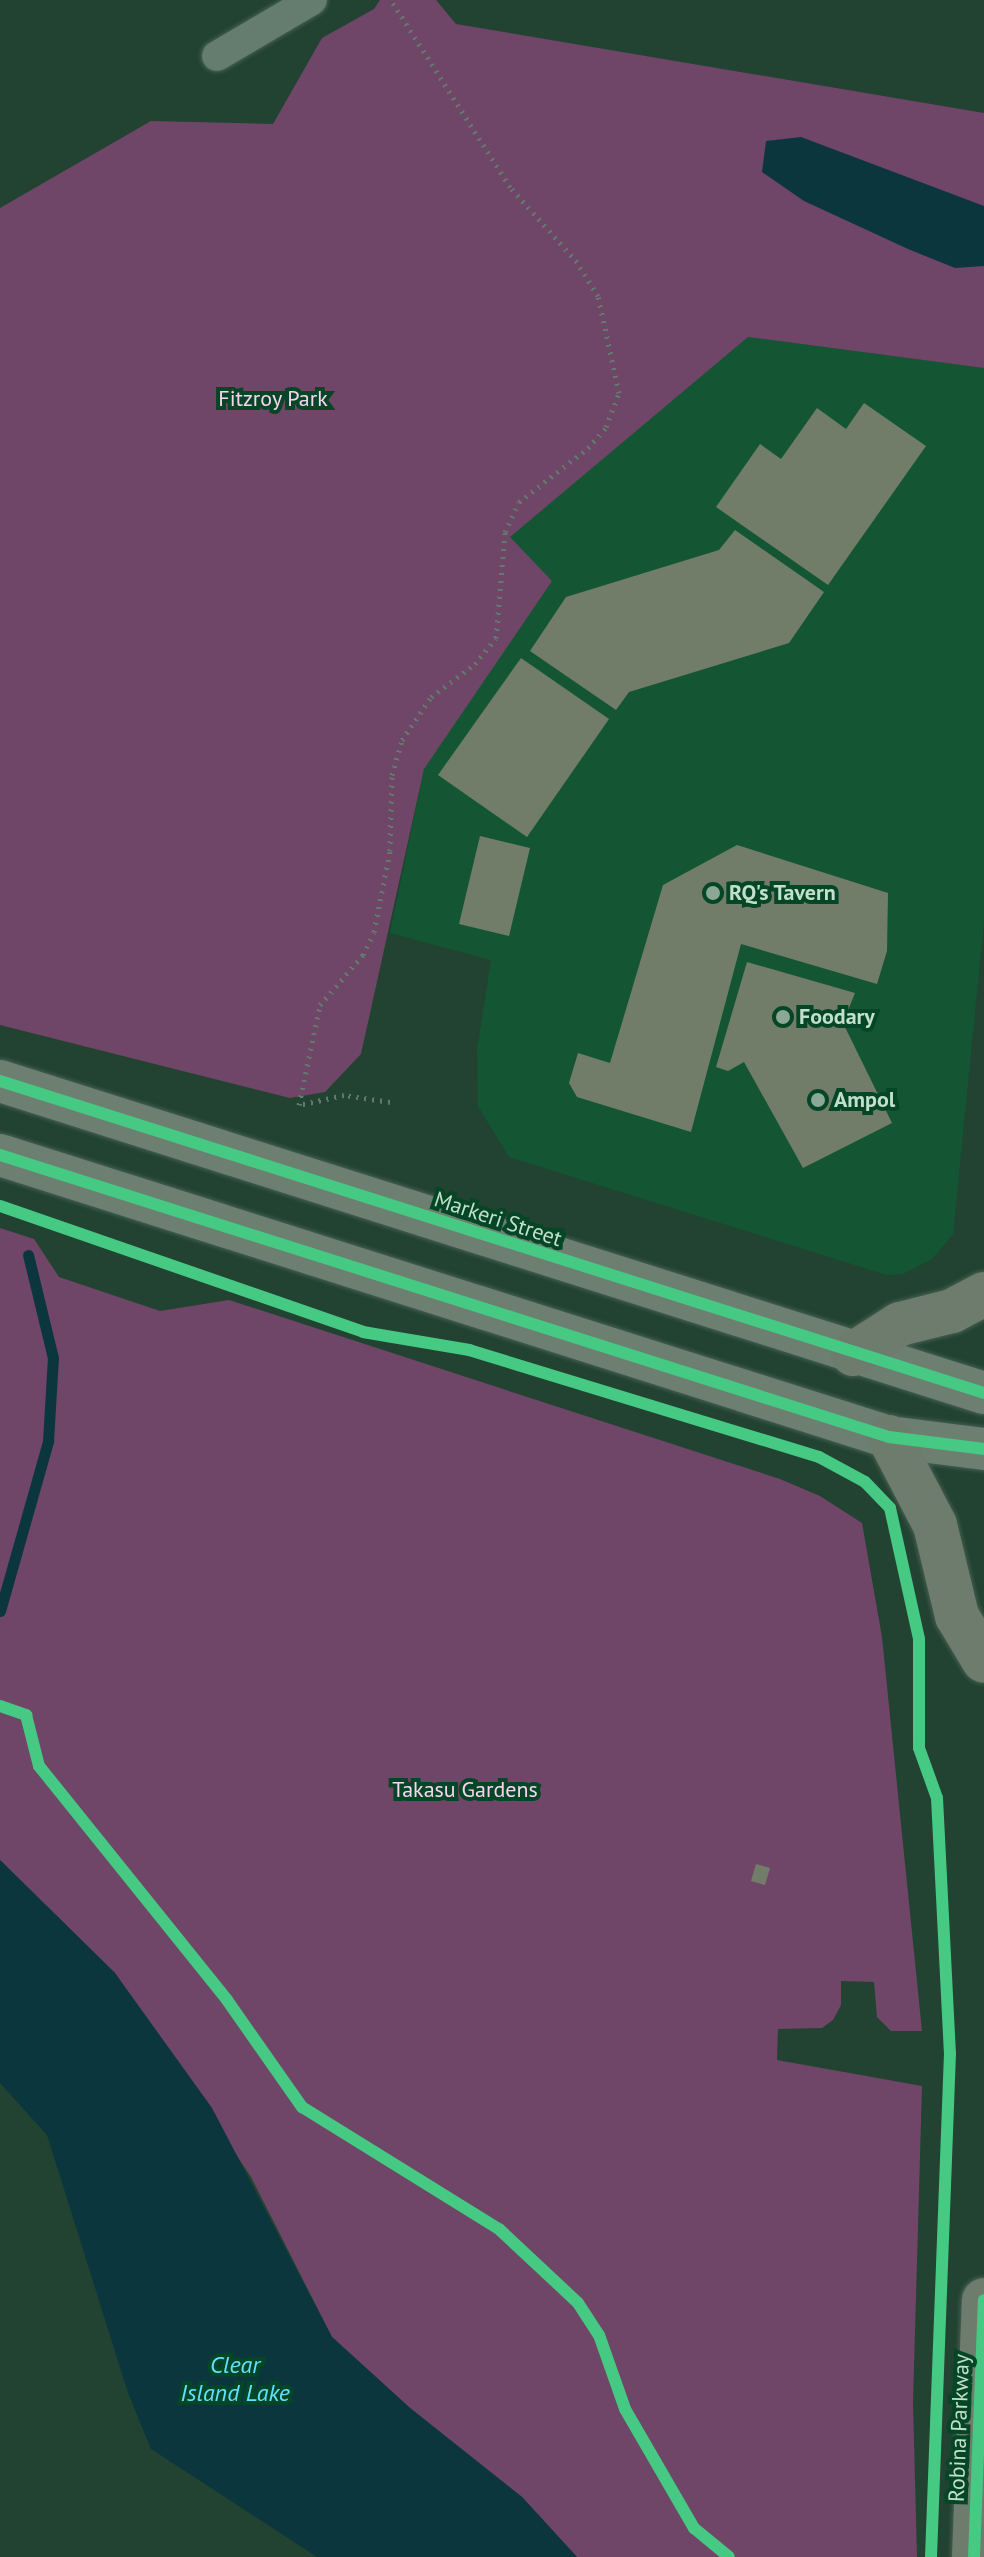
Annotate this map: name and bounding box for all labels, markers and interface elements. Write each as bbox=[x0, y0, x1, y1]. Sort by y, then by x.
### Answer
park label: Fitzroy Park bbox=[218, 386, 328, 412]
place label: RQ's Tavern bbox=[729, 880, 837, 906]
marker: RQ's Tavern bbox=[704, 884, 722, 902]
place label: Foodary bbox=[799, 1004, 875, 1030]
marker: Foodary bbox=[774, 1008, 792, 1026]
place label: Ampol bbox=[834, 1087, 895, 1113]
marker: Ampol bbox=[809, 1091, 827, 1109]
street label: Markeri Street bbox=[431, 1186, 565, 1252]
park label: Takasu Gardens bbox=[392, 1777, 538, 1803]
water label: Clear Island Lake bbox=[180, 2351, 290, 2407]
street label: Robina Parkway bbox=[943, 2353, 975, 2503]

